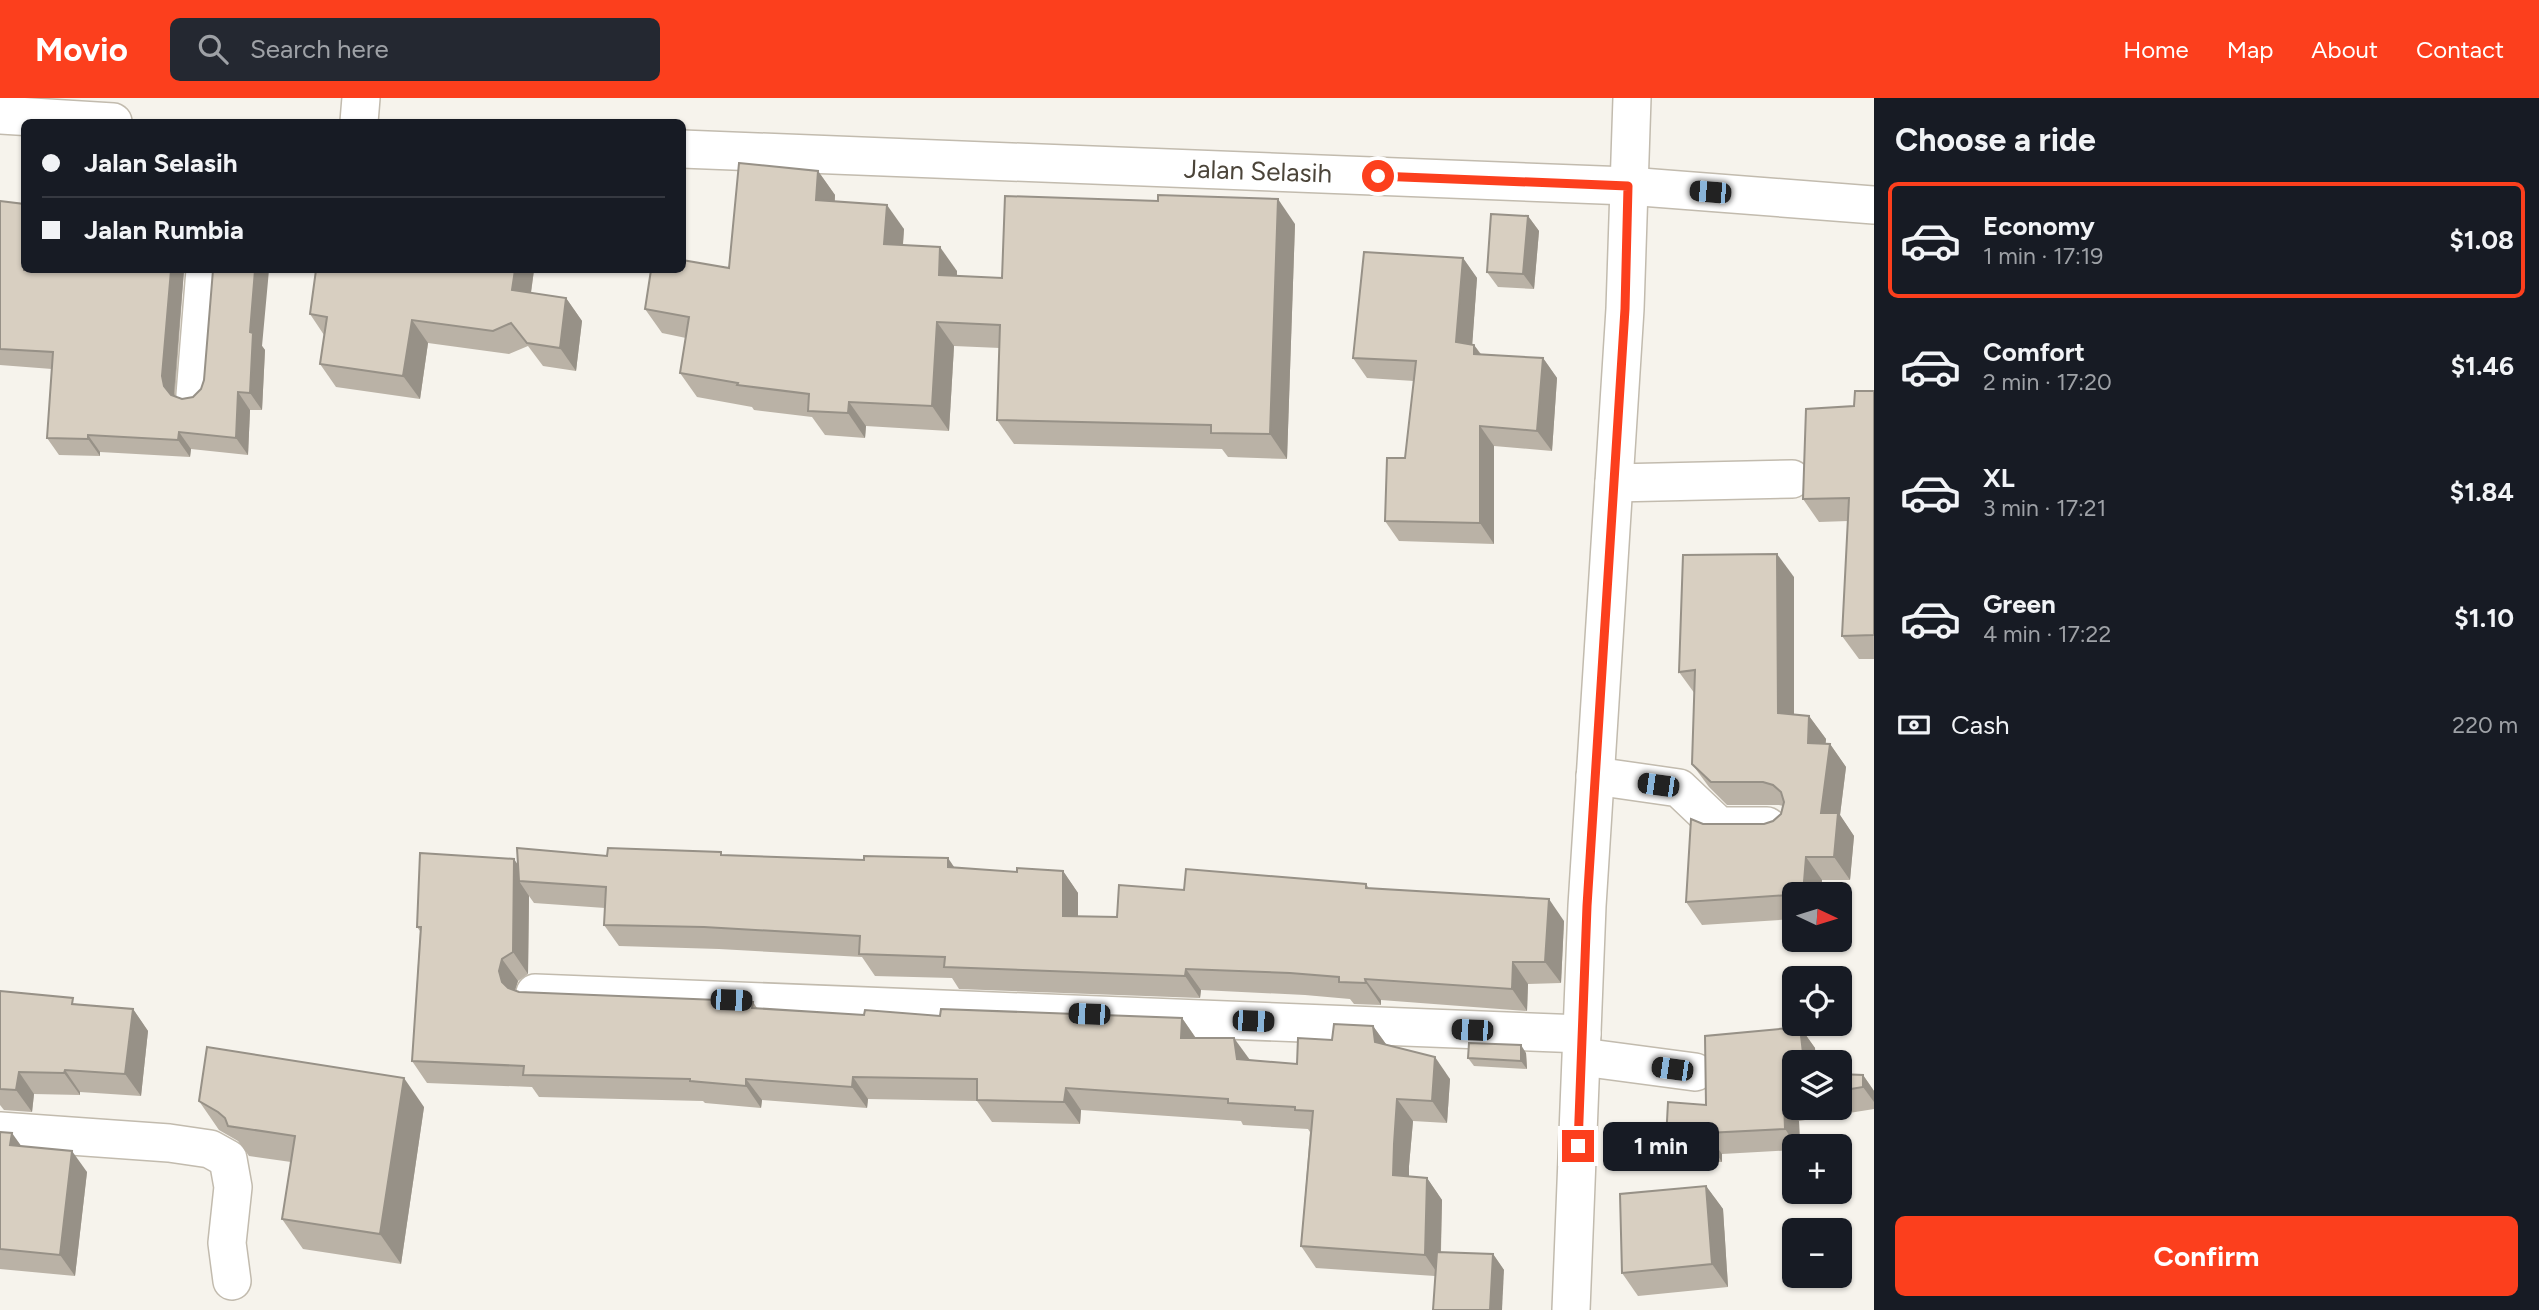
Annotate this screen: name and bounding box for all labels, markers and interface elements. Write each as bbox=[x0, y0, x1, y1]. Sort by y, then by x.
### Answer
search box bbox=[170, 18, 660, 81]
text: Movio bbox=[35, 30, 128, 69]
icon: search bbox=[194, 30, 232, 68]
text: Search here bbox=[250, 33, 389, 65]
text: Home bbox=[2123, 35, 2189, 64]
text: Map bbox=[2227, 35, 2273, 64]
text: About bbox=[2311, 35, 2378, 64]
text: Contact bbox=[2416, 35, 2504, 64]
text: Choose a ride bbox=[1895, 121, 2096, 159]
text: Jalan Selasih bbox=[84, 147, 238, 179]
street label: Jalan Selasih bbox=[1183, 152, 1333, 190]
route start bbox=[1362, 160, 1394, 192]
car bbox=[1689, 180, 1732, 204]
icon: car bbox=[1899, 209, 1962, 272]
text: Economy bbox=[1983, 210, 2095, 242]
text: Jalan Rumbia bbox=[84, 214, 244, 246]
text: $1.08 bbox=[2449, 224, 2514, 256]
text: 1 min · 17:19 bbox=[1983, 242, 2103, 270]
icon: car bbox=[1899, 335, 1962, 398]
text: Comfort bbox=[1983, 336, 2085, 368]
text: $1.46 bbox=[2451, 350, 2514, 382]
text: 2 min · 17:20 bbox=[1983, 368, 2112, 396]
icon: car bbox=[1899, 461, 1962, 524]
text: XL bbox=[1983, 462, 2015, 494]
text: $1.84 bbox=[2450, 476, 2514, 508]
text: 3 min · 17:21 bbox=[1983, 494, 2106, 522]
icon: car bbox=[1899, 587, 1962, 650]
text: Green bbox=[1983, 588, 2056, 620]
text: $1.10 bbox=[2454, 602, 2514, 634]
text: 4 min · 17:22 bbox=[1983, 620, 2111, 648]
icon: cash bbox=[1895, 706, 1933, 744]
text: Cash bbox=[1951, 709, 2010, 741]
text: 220 m bbox=[2452, 711, 2518, 739]
car bbox=[1636, 772, 1681, 798]
north arrow bbox=[1782, 882, 1852, 952]
map controls bbox=[1782, 882, 1852, 1288]
button: locate bbox=[1782, 966, 1852, 1036]
car bbox=[710, 989, 753, 1011]
car bbox=[1068, 1003, 1111, 1025]
car bbox=[1232, 1010, 1275, 1032]
car bbox=[1451, 1019, 1494, 1041]
button: layers bbox=[1782, 1050, 1852, 1120]
car bbox=[1650, 1056, 1695, 1082]
callout: 1 min bbox=[1602, 1122, 1718, 1170]
route end bbox=[1562, 1130, 1594, 1162]
text: 1 min bbox=[1634, 1132, 1688, 1160]
button: + bbox=[1782, 1134, 1852, 1204]
button: Confirm bbox=[1895, 1216, 2518, 1296]
button: − bbox=[1782, 1218, 1852, 1288]

